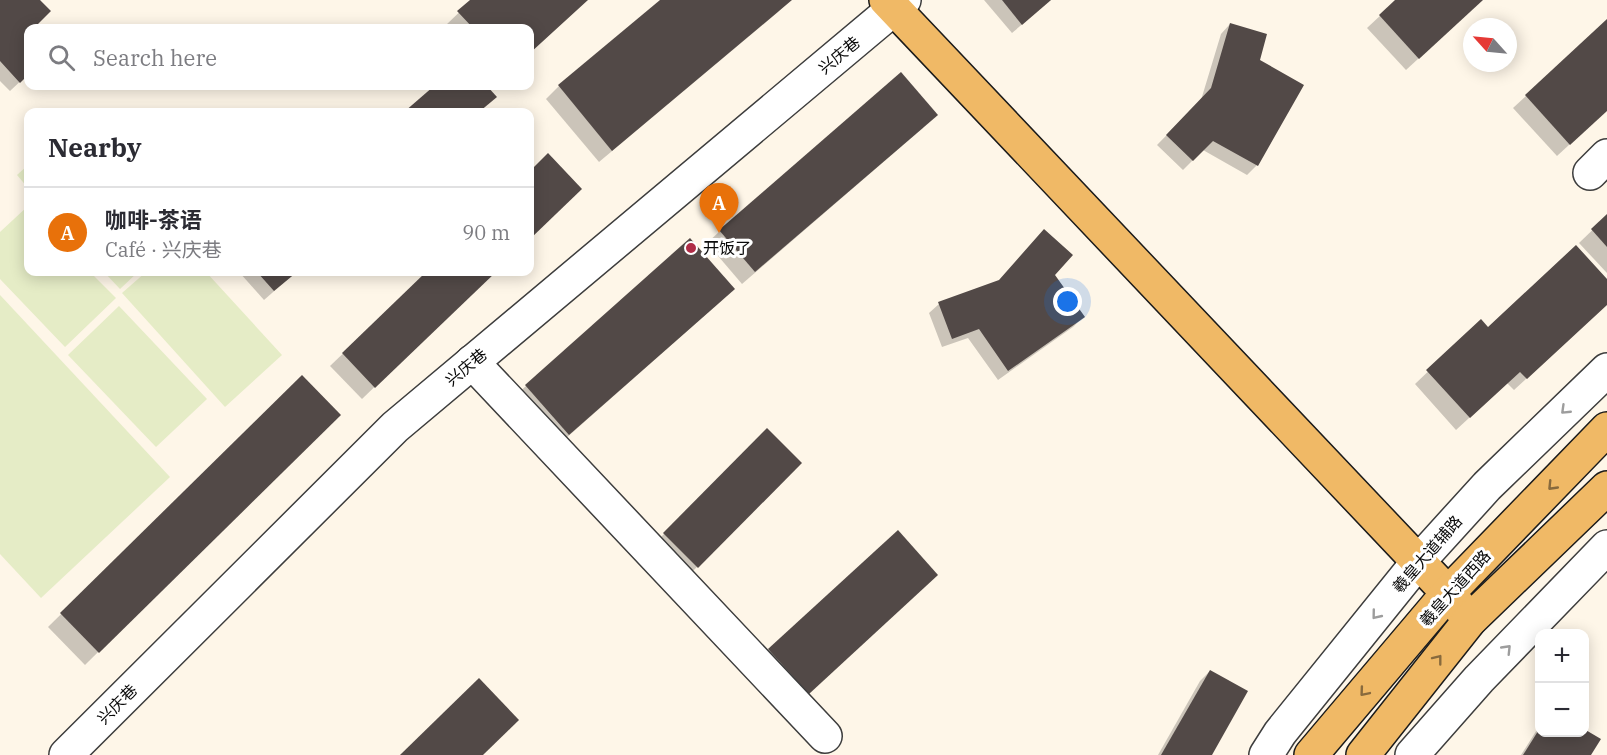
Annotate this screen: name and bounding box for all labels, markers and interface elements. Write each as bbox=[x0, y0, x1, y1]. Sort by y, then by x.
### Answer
north arrow bbox=[1463, 18, 1517, 72]
search box bbox=[24, 24, 534, 90]
street label: 兴庆巷 bbox=[814, 32, 864, 78]
icon: search bbox=[45, 41, 78, 74]
text: Search here bbox=[93, 43, 217, 72]
text: Nearby bbox=[48, 130, 142, 164]
pin: A bbox=[700, 184, 738, 233]
text: 咖啡-茶语 bbox=[105, 205, 202, 234]
text: A bbox=[61, 219, 74, 246]
text: 90 m bbox=[462, 219, 510, 246]
text: Café · 兴庆巷 bbox=[105, 236, 222, 263]
place label: 开饭了 bbox=[703, 238, 751, 258]
marker: 开饭了 bbox=[684, 241, 698, 255]
your location bbox=[1053, 287, 1082, 316]
street label: 兴庆巷 bbox=[441, 344, 491, 390]
one-way arrow bbox=[1561, 403, 1572, 414]
one-way arrow bbox=[1548, 478, 1559, 489]
street label: 羲皇大道辅路 bbox=[1388, 511, 1466, 597]
street label: 羲皇大道西路 bbox=[1415, 546, 1495, 630]
one-way arrow bbox=[1372, 608, 1383, 619]
map controls bbox=[1535, 629, 1589, 737]
button: + bbox=[1535, 629, 1589, 683]
one-way arrow bbox=[1500, 646, 1511, 657]
one-way arrow bbox=[1431, 655, 1442, 666]
street label: 兴庆巷 bbox=[93, 680, 141, 728]
button: − bbox=[1535, 683, 1589, 737]
one-way arrow bbox=[1360, 685, 1371, 696]

